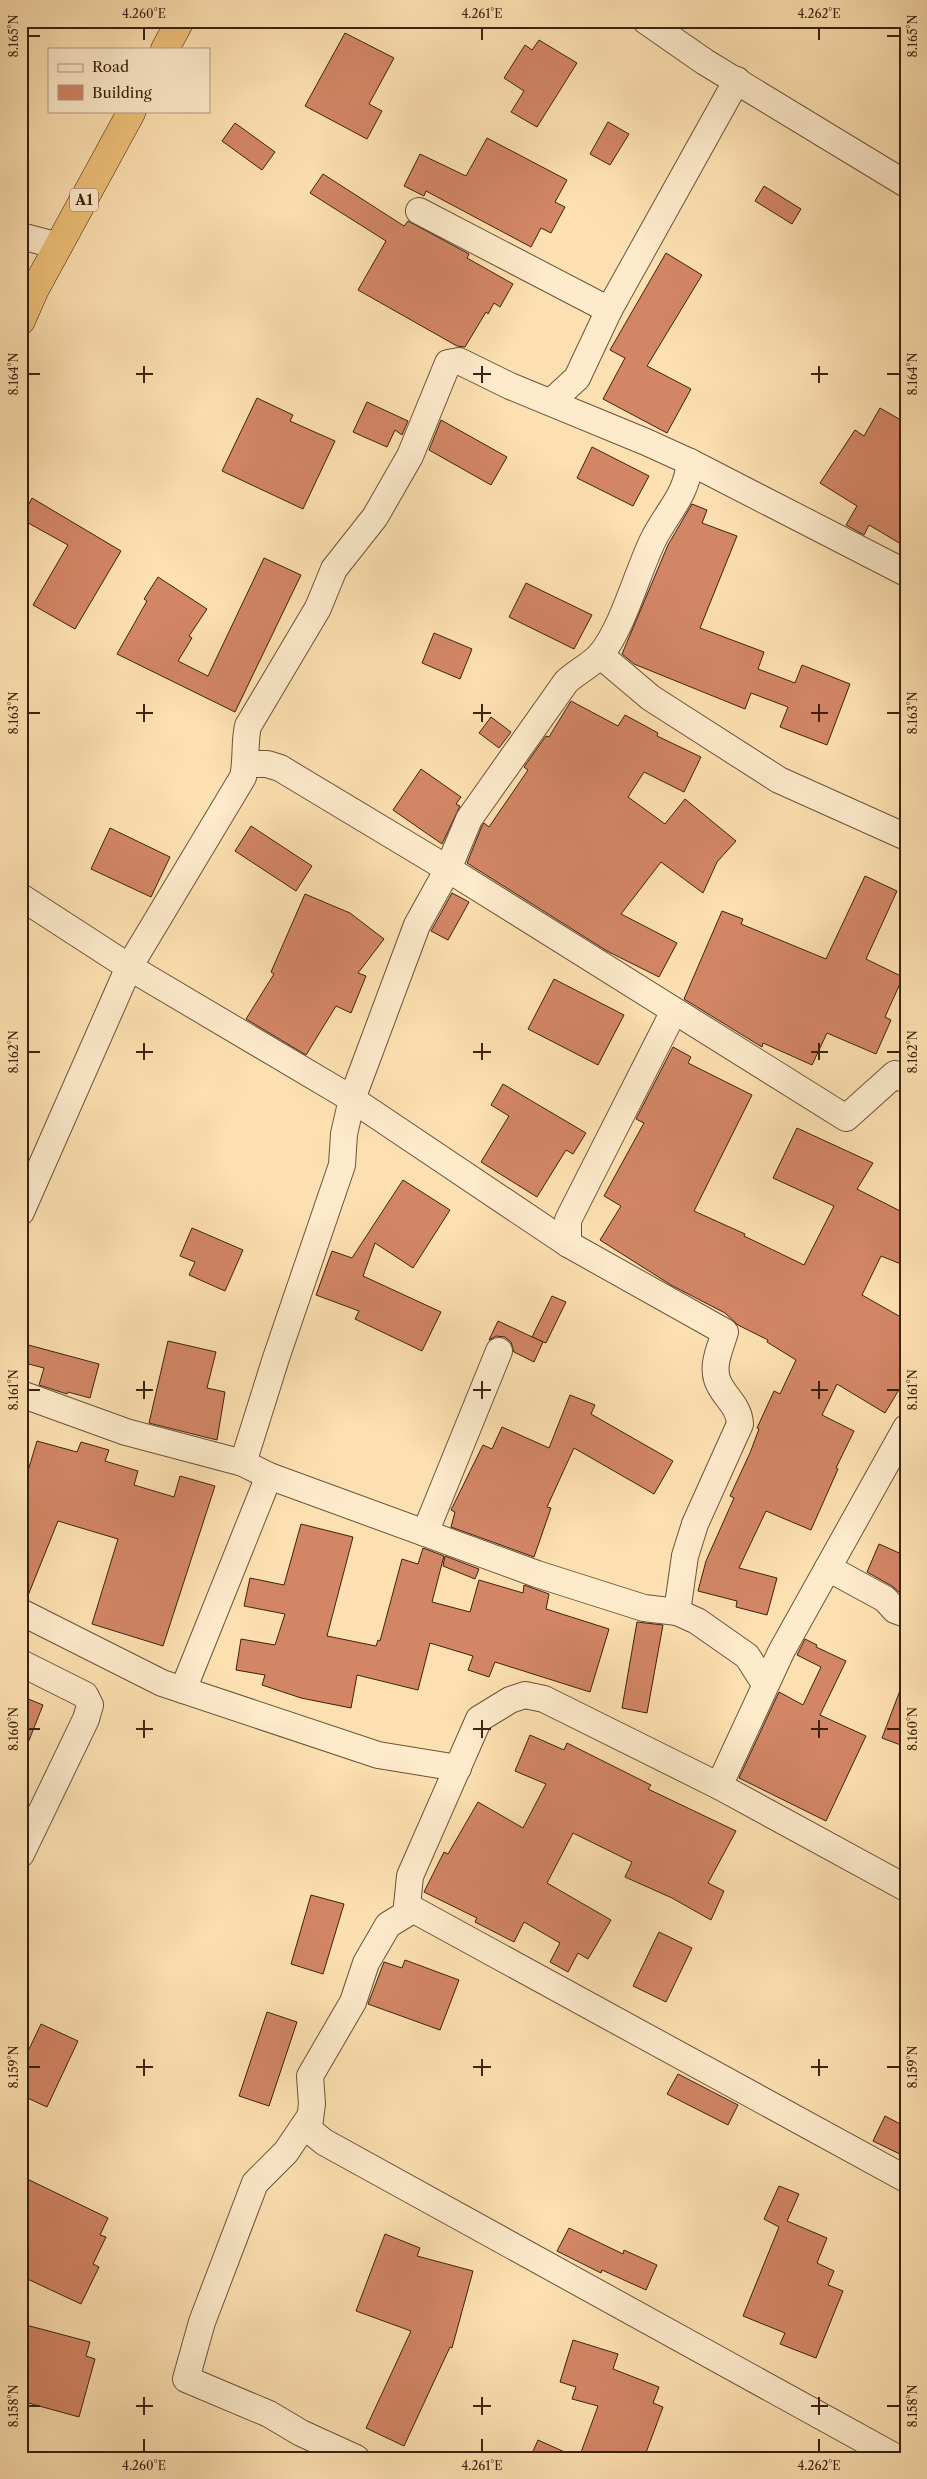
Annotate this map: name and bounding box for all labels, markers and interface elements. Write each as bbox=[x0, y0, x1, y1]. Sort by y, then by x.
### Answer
text: 4.260°E bbox=[122, 6, 166, 21]
text: 4.261°E bbox=[461, 6, 503, 21]
text: 4.262°E bbox=[797, 6, 841, 21]
text: 8.165°N bbox=[6, 15, 21, 57]
text: 8.165°N bbox=[905, 15, 920, 57]
legend bbox=[48, 48, 210, 112]
text: Road bbox=[92, 57, 129, 76]
text: Building bbox=[92, 83, 152, 102]
road number: A1 bbox=[70, 188, 98, 212]
text: 8.164°N bbox=[6, 352, 21, 396]
text: 8.164°N bbox=[905, 352, 920, 396]
text: 8.163°N bbox=[6, 691, 21, 734]
text: 8.163°N bbox=[905, 691, 920, 734]
text: 8.162°N bbox=[6, 1030, 21, 1074]
text: 8.162°N bbox=[905, 1030, 920, 1074]
text: 8.161°N bbox=[6, 1369, 21, 1411]
text: 8.161°N bbox=[905, 1369, 920, 1411]
text: 8.160°N bbox=[6, 1707, 21, 1751]
text: 8.160°N bbox=[905, 1707, 920, 1751]
text: 8.159°N bbox=[6, 2046, 21, 2088]
text: 8.159°N bbox=[905, 2046, 920, 2088]
text: 8.158°N bbox=[6, 2384, 21, 2427]
text: 8.158°N bbox=[905, 2384, 920, 2427]
text: 4.260°E bbox=[122, 2458, 166, 2473]
text: 4.261°E bbox=[461, 2458, 503, 2473]
text: 4.262°E bbox=[797, 2458, 841, 2473]

